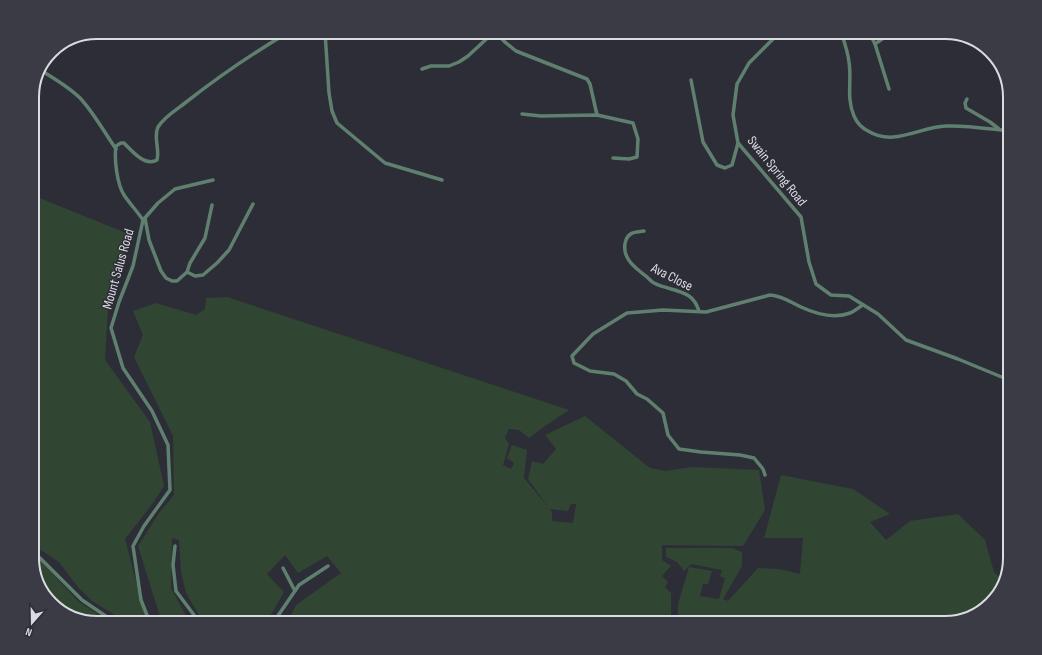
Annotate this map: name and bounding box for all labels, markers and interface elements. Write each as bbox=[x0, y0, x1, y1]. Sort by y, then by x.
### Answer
street label: Swain Spring Road bbox=[744, 132, 811, 210]
street label: Mount Salus Road bbox=[98, 227, 138, 311]
street label: Ava Close bbox=[647, 259, 696, 295]
north arrow bbox=[12, 603, 52, 643]
text: N bbox=[24, 625, 34, 639]

